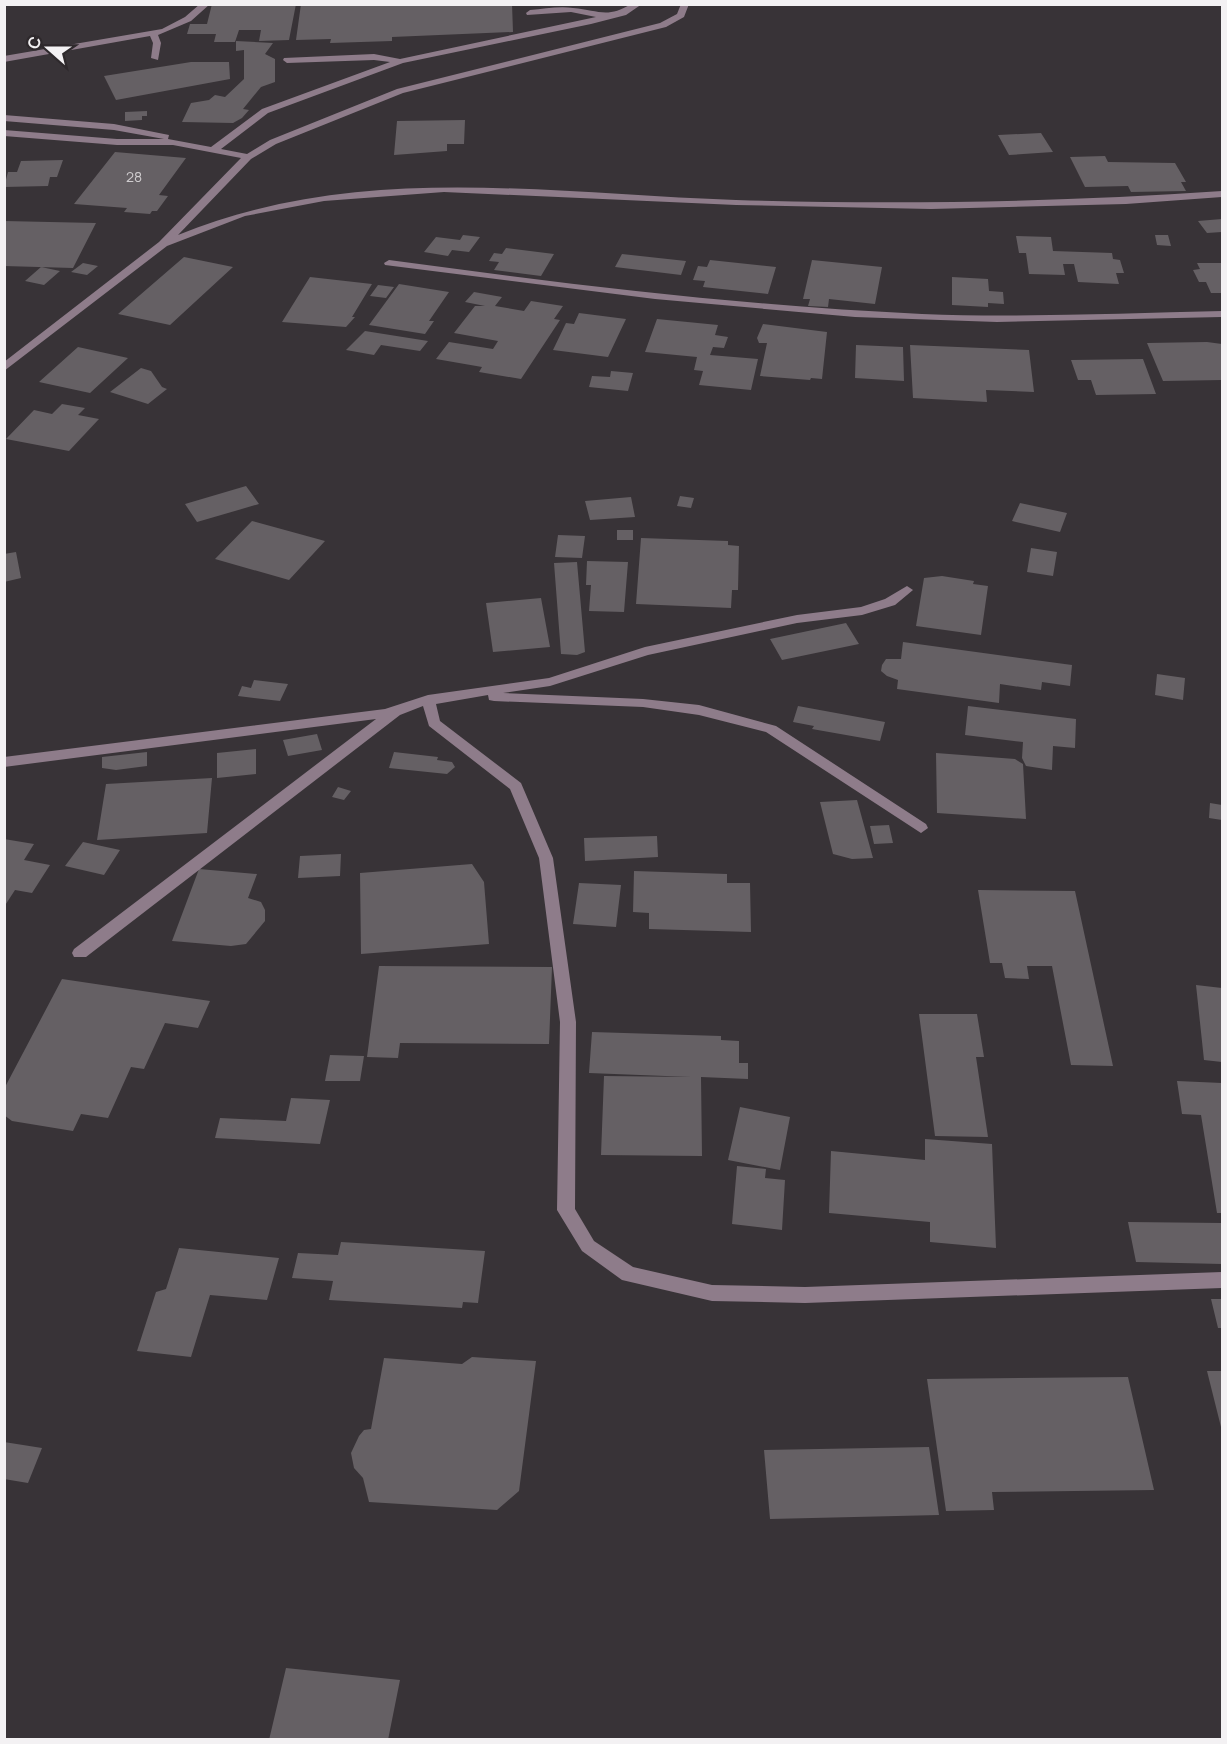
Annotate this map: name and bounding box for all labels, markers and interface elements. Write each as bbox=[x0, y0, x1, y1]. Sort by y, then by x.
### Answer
north arrow bbox=[18, 18, 78, 78]
text: С bbox=[22, 33, 46, 52]
house number: 28 bbox=[126, 167, 142, 186]

